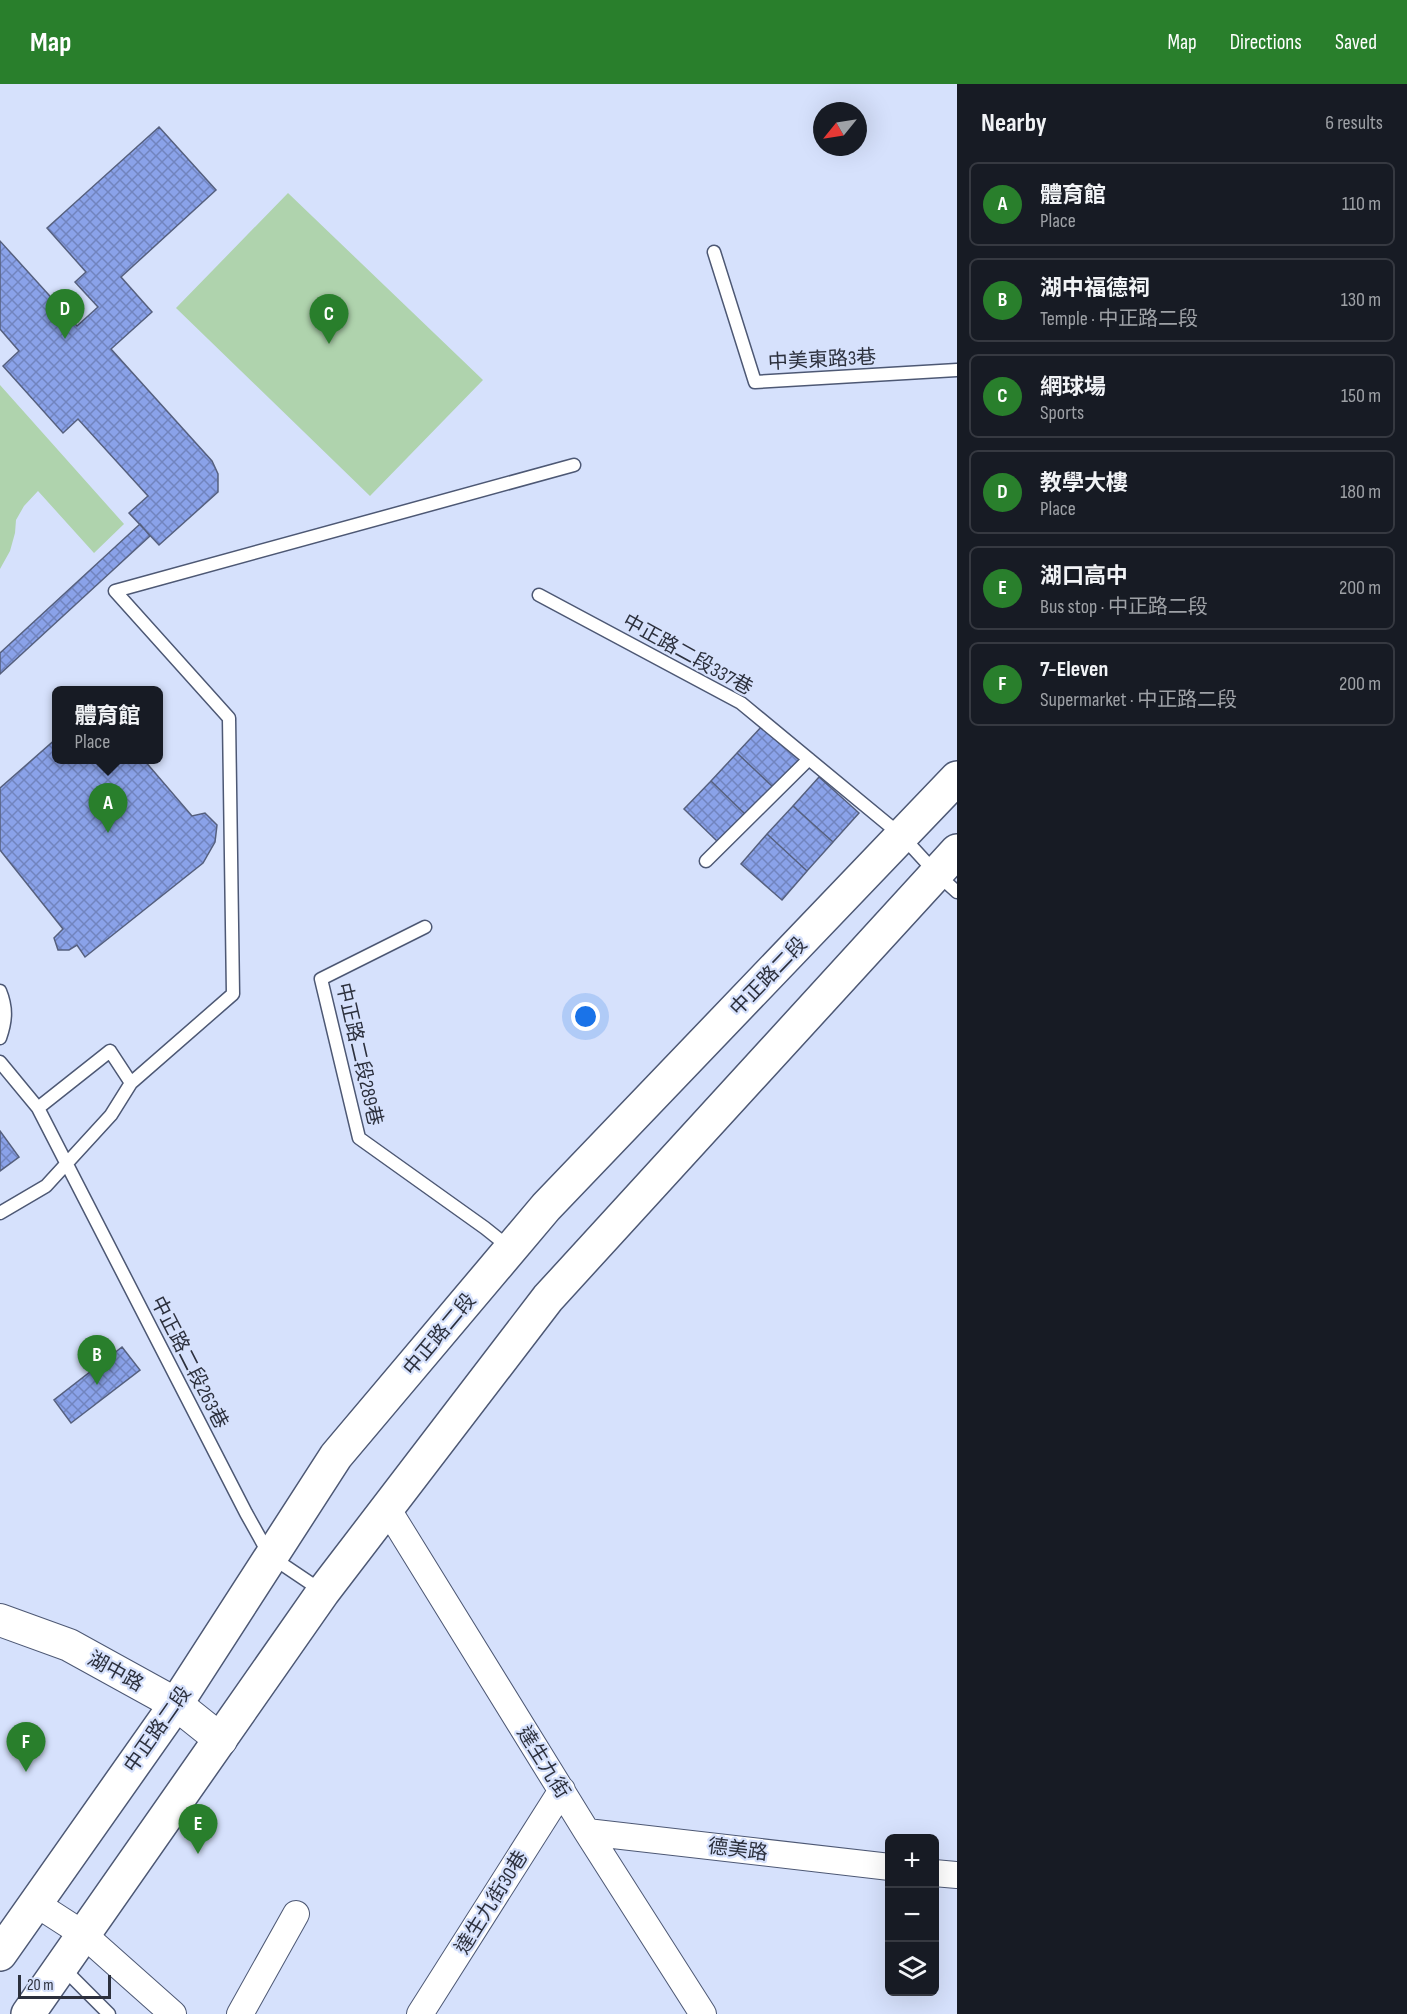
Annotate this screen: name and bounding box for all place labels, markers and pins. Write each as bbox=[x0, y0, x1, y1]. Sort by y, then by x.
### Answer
pin: D bbox=[46, 290, 84, 339]
pin: C bbox=[310, 294, 348, 344]
pin: A bbox=[88, 784, 128, 833]
pin: B bbox=[78, 1336, 116, 1385]
pin: F bbox=[6, 1722, 46, 1772]
pin: E bbox=[178, 1804, 218, 1854]

